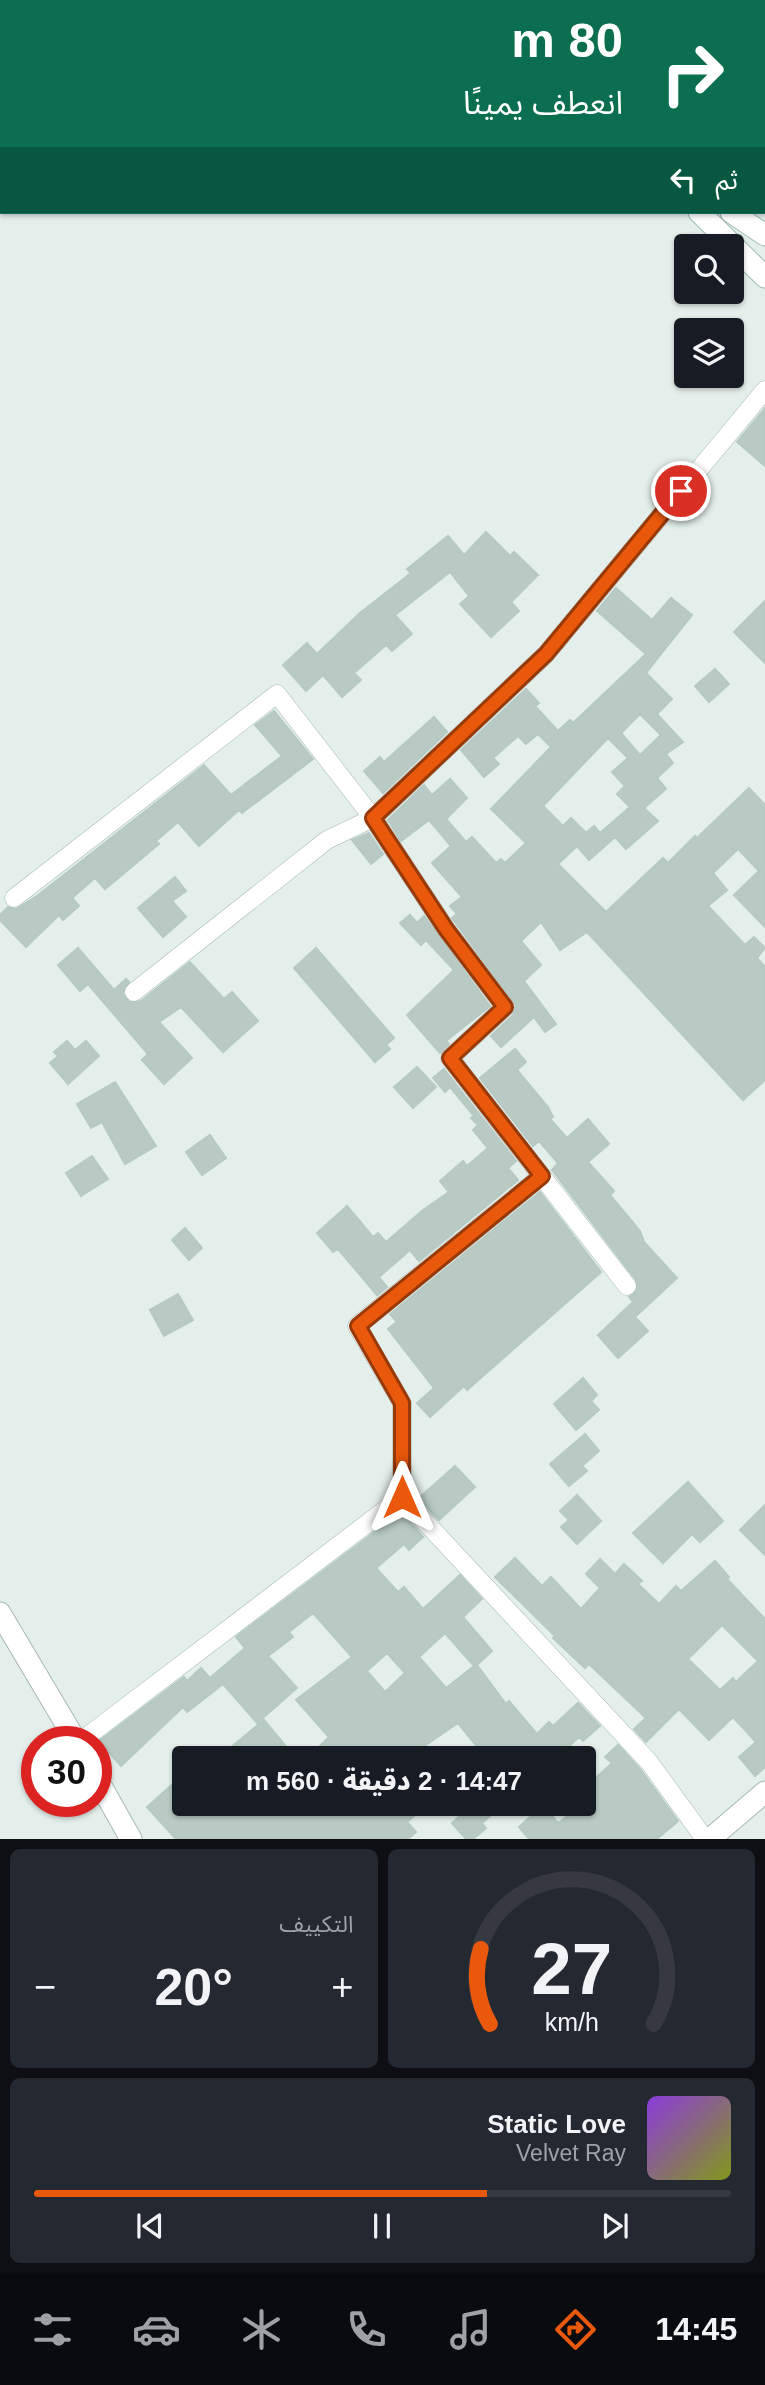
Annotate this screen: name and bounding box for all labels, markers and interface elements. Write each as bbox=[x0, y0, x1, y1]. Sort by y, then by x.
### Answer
text: 80 m bbox=[511, 13, 623, 67]
icon: right bbox=[647, 28, 738, 119]
text: انعطف يمينًا bbox=[463, 85, 623, 121]
icon: left bbox=[664, 161, 702, 199]
text: ثم bbox=[716, 165, 738, 195]
map controls bbox=[674, 234, 744, 388]
button: search bbox=[674, 234, 744, 304]
button: layers bbox=[674, 318, 744, 388]
pin bbox=[651, 461, 711, 521]
icon: arrive bbox=[662, 472, 700, 510]
position arrow bbox=[365, 1460, 439, 1534]
speed limit sign: 30 bbox=[21, 1726, 112, 1817]
text: 14:47 · 2 دقيقة · 560 m bbox=[246, 1766, 522, 1796]
text: التكييف bbox=[279, 1911, 354, 1937]
text: 27 bbox=[531, 1929, 612, 2010]
text: 20° bbox=[154, 1958, 233, 2016]
text: − bbox=[34, 1966, 56, 2008]
text: + bbox=[331, 1966, 353, 2008]
text: km/h bbox=[544, 2008, 598, 2036]
text: Static Love bbox=[487, 2109, 626, 2139]
text: Velvet Ray bbox=[516, 2140, 626, 2166]
icon: previous bbox=[131, 2207, 169, 2245]
icon: pause bbox=[363, 2207, 401, 2245]
icon: next bbox=[596, 2207, 634, 2245]
icon: filters bbox=[28, 2305, 77, 2354]
icon: car bbox=[132, 2305, 181, 2354]
icon: climate bbox=[237, 2305, 286, 2354]
icon: phone bbox=[342, 2305, 391, 2354]
icon: music bbox=[446, 2305, 495, 2354]
icon: directions bbox=[551, 2305, 600, 2354]
text: 14:45 bbox=[655, 2311, 737, 2347]

